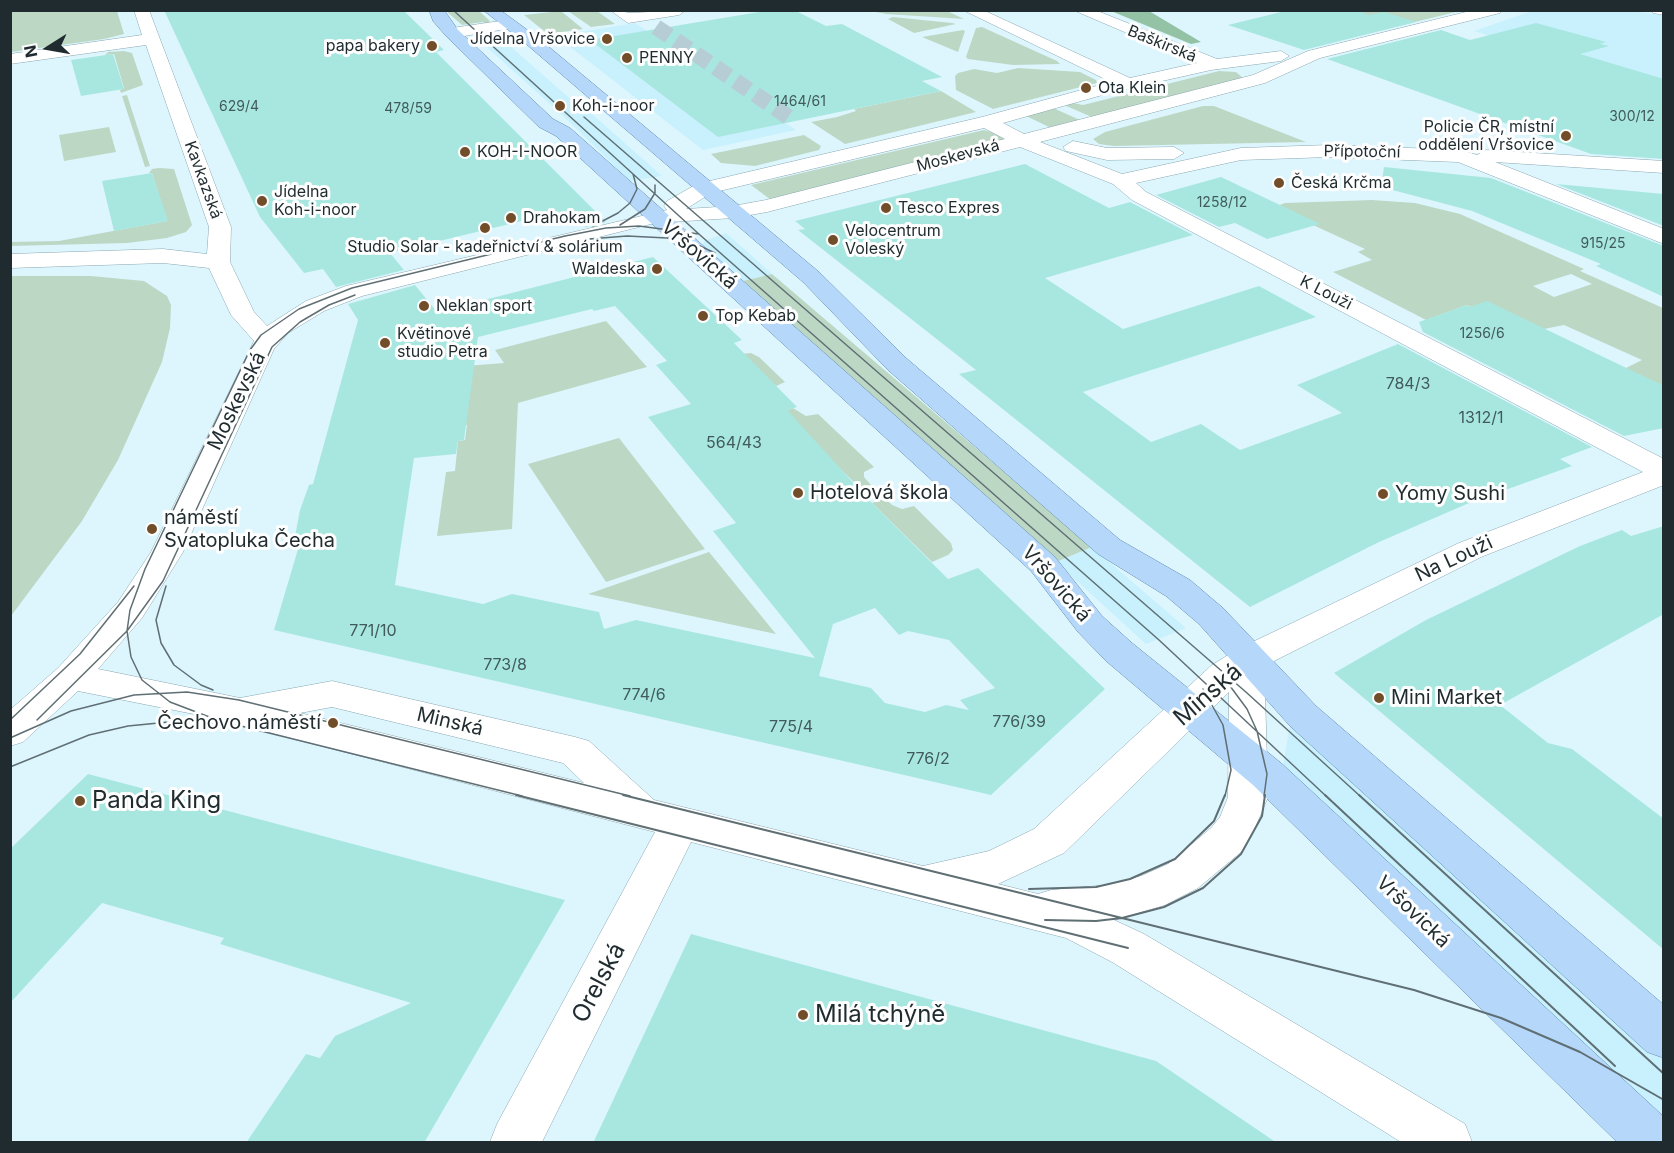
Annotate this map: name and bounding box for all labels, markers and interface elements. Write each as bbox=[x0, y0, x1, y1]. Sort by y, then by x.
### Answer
north arrow bbox=[18, 18, 78, 78]
street label: Baškirská bbox=[1125, 21, 1199, 67]
place label: Jídelna Vršovice bbox=[470, 29, 595, 49]
marker: Jídelna Vršovice bbox=[600, 32, 614, 46]
place label: papa bakery bbox=[326, 36, 420, 56]
marker: papa bakery bbox=[425, 39, 439, 53]
text: N bbox=[19, 44, 41, 59]
place label: PENNY bbox=[639, 48, 694, 68]
marker: PENNY bbox=[620, 51, 634, 65]
place label: Ota Klein bbox=[1098, 78, 1166, 98]
marker: Ota Klein bbox=[1079, 81, 1093, 95]
house number: 1464/61 bbox=[774, 94, 826, 110]
place label: Koh-i-noor bbox=[572, 96, 654, 116]
house number: 629/4 bbox=[219, 99, 259, 115]
marker: Koh-i-noor bbox=[553, 99, 567, 113]
house number: 478/59 bbox=[384, 101, 432, 117]
house number: 300/12 bbox=[1609, 109, 1655, 125]
place label: Policie ČR, místní oddělení Vršovice bbox=[1418, 117, 1554, 155]
marker: Policie ČR, místní oddělení Vršovice bbox=[1559, 129, 1573, 143]
street label: Moskevská bbox=[914, 136, 1002, 176]
street label: Kavkazská bbox=[180, 138, 226, 222]
place label: KOH-I-NOOR bbox=[477, 142, 577, 162]
street label: Přípotoční bbox=[1323, 142, 1401, 162]
marker: KOH-I-NOOR bbox=[458, 145, 472, 159]
place label: Česká Krčma bbox=[1291, 173, 1391, 193]
marker: Česká Krčma bbox=[1272, 176, 1286, 190]
place label: Jídelna Koh-i-noor bbox=[274, 182, 356, 220]
marker: Jídelna Koh-i-noor bbox=[255, 194, 269, 208]
house number: 1258/12 bbox=[1197, 195, 1247, 211]
place label: Tesco Expres bbox=[898, 198, 1000, 218]
marker: Tesco Expres bbox=[879, 201, 893, 215]
place label: Drahokam bbox=[523, 208, 600, 228]
marker: Drahokam bbox=[504, 211, 518, 225]
street label: Vršovická bbox=[656, 215, 742, 295]
marker: Studio Solar - kadeřnictví & solárium bbox=[478, 221, 492, 235]
place label: Velocentrum Voleský bbox=[845, 221, 941, 259]
marker: Velocentrum Voleský bbox=[826, 233, 840, 247]
house number: 915/25 bbox=[1581, 236, 1625, 252]
place label: Studio Solar - kadeřnictví & solárium bbox=[347, 237, 623, 257]
place label: Waldeska bbox=[572, 259, 645, 279]
marker: Waldeska bbox=[650, 262, 664, 276]
street label: K Louži bbox=[1297, 272, 1355, 314]
place label: Neklan sport bbox=[436, 296, 532, 316]
marker: Neklan sport bbox=[417, 299, 431, 313]
place label: Top Kebab bbox=[715, 306, 796, 326]
marker: Top Kebab bbox=[696, 309, 710, 323]
place label: Květinové studio Petra bbox=[397, 324, 488, 362]
house number: 1256/6 bbox=[1459, 326, 1505, 342]
marker: Květinové studio Petra bbox=[378, 336, 392, 350]
street label: Moskevská bbox=[203, 348, 271, 454]
house number: 784/3 bbox=[1386, 374, 1430, 394]
house number: 1312/1 bbox=[1459, 408, 1503, 428]
house number: 564/43 bbox=[706, 433, 762, 453]
place label: Hotelová škola bbox=[810, 481, 948, 505]
place label: Yomy Sushi bbox=[1395, 482, 1505, 506]
marker: Hotelová škola bbox=[791, 486, 805, 500]
marker: Yomy Sushi bbox=[1376, 487, 1390, 501]
place label: náměstí Svatopluka Čecha bbox=[164, 506, 335, 553]
marker: náměstí Svatopluka Čecha bbox=[145, 522, 159, 536]
street label: Na Louži bbox=[1411, 531, 1497, 587]
street label: Vršovická bbox=[1016, 541, 1096, 627]
house number: 771/10 bbox=[349, 621, 397, 641]
house number: 773/8 bbox=[483, 655, 527, 675]
street label: Minská bbox=[1168, 658, 1248, 732]
house number: 774/6 bbox=[622, 685, 666, 705]
place label: Mini Market bbox=[1391, 686, 1502, 710]
marker: Mini Market bbox=[1372, 691, 1386, 705]
street label: Minská bbox=[414, 703, 486, 741]
place label: Čechovo náměstí bbox=[157, 711, 321, 735]
house number: 776/39 bbox=[992, 712, 1046, 732]
marker: Čechovo náměstí bbox=[326, 716, 340, 730]
house number: 775/4 bbox=[769, 717, 813, 737]
house number: 776/2 bbox=[906, 749, 950, 769]
place label: Panda King bbox=[92, 787, 221, 815]
marker: Panda King bbox=[73, 794, 87, 808]
street label: Vršovická bbox=[1371, 871, 1455, 953]
street label: Orelská bbox=[566, 938, 632, 1028]
place label: Milá tchýně bbox=[815, 1001, 945, 1029]
marker: Milá tchýně bbox=[796, 1008, 810, 1022]

